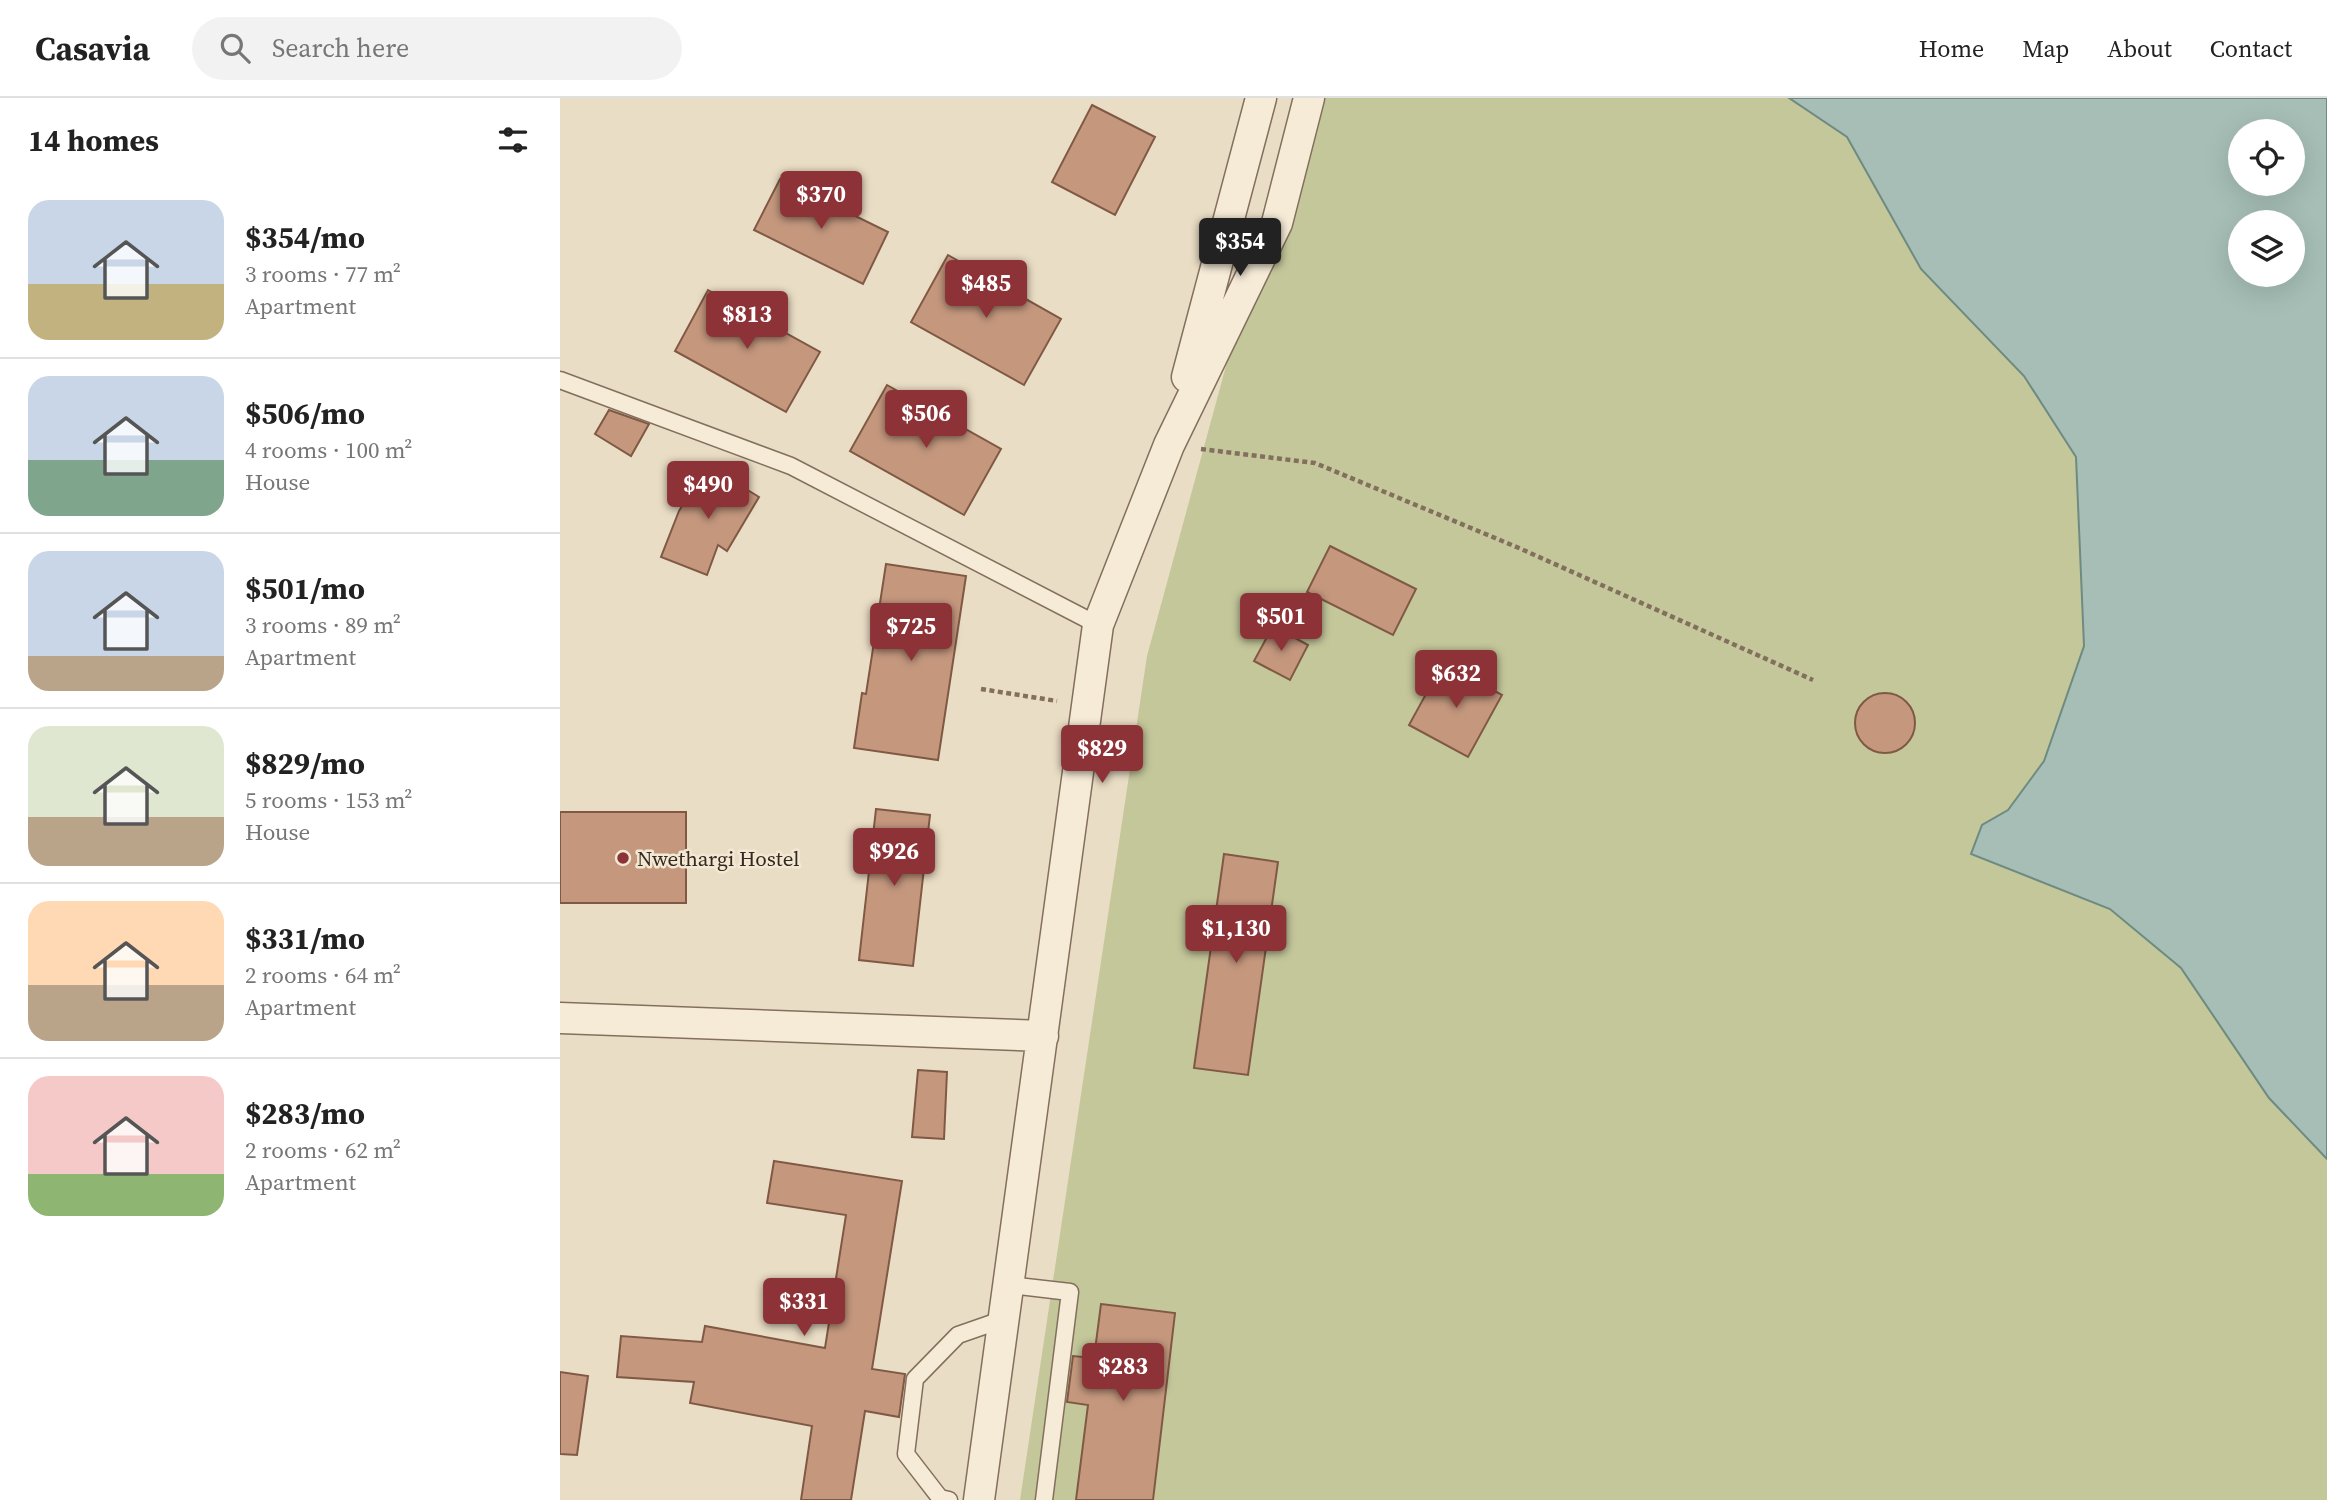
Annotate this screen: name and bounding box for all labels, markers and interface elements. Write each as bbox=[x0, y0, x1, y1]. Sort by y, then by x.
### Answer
search box bbox=[192, 17, 682, 80]
text: Casavia bbox=[35, 26, 150, 71]
icon: search bbox=[216, 29, 254, 67]
text: Search here bbox=[272, 30, 409, 66]
text: Home bbox=[1919, 32, 1984, 65]
text: Map bbox=[2022, 32, 2069, 65]
text: About bbox=[2107, 32, 2172, 65]
text: Contact bbox=[2210, 32, 2292, 65]
map controls bbox=[2228, 119, 2305, 287]
button: locate bbox=[2228, 119, 2305, 196]
text: 14 homes bbox=[28, 120, 159, 161]
icon: filters bbox=[494, 121, 532, 159]
pin: $370 bbox=[780, 172, 862, 231]
text: $370 bbox=[796, 178, 846, 210]
button: layers bbox=[2228, 210, 2305, 287]
text: $354/mo bbox=[245, 217, 365, 258]
pin: $354 bbox=[1199, 218, 1281, 278]
text: $354 bbox=[1215, 225, 1265, 257]
icon: home bbox=[84, 228, 168, 312]
text: 3 rooms · 77 m² bbox=[245, 258, 401, 290]
pin: $485 bbox=[945, 260, 1027, 320]
text: $485 bbox=[961, 267, 1011, 299]
text: Apartment bbox=[245, 290, 356, 322]
pin: $813 bbox=[706, 292, 788, 351]
text: $813 bbox=[722, 298, 772, 330]
pin: $506 bbox=[885, 390, 967, 450]
text: $506/mo bbox=[245, 393, 365, 434]
text: $506 bbox=[901, 397, 951, 429]
icon: home bbox=[84, 404, 168, 488]
text: 4 rooms · 100 m² bbox=[245, 434, 412, 466]
pin: $490 bbox=[667, 462, 749, 521]
text: House bbox=[245, 466, 310, 498]
text: $490 bbox=[683, 468, 733, 500]
text: $501/mo bbox=[245, 568, 365, 609]
icon: home bbox=[84, 579, 168, 663]
pin: $501 bbox=[1240, 594, 1322, 653]
text: $501 bbox=[1256, 600, 1306, 632]
pin: $725 bbox=[870, 603, 952, 663]
text: 3 rooms · 89 m² bbox=[245, 609, 401, 641]
text: $725 bbox=[886, 610, 936, 642]
text: Apartment bbox=[245, 641, 356, 673]
pin: $632 bbox=[1415, 650, 1497, 710]
text: $632 bbox=[1431, 657, 1481, 689]
pin: $829 bbox=[1061, 726, 1143, 785]
text: $829 bbox=[1077, 732, 1127, 764]
text: $829/mo bbox=[245, 743, 365, 784]
icon: home bbox=[84, 754, 168, 838]
text: 5 rooms · 153 m² bbox=[245, 784, 412, 816]
text: House bbox=[245, 816, 310, 848]
pin: $926 bbox=[853, 828, 935, 888]
text: $926 bbox=[869, 835, 919, 867]
place label: Nwethargi Hostel bbox=[637, 844, 799, 873]
marker: Nwethargi Hostel bbox=[615, 850, 631, 866]
pin: $1,130 bbox=[1179, 906, 1293, 965]
text: $1,130 bbox=[1201, 912, 1271, 944]
text: $331/mo bbox=[245, 918, 365, 959]
icon: home bbox=[84, 929, 168, 1013]
text: 2 rooms · 64 m² bbox=[245, 959, 401, 991]
text: Apartment bbox=[245, 991, 356, 1023]
text: $283/mo bbox=[245, 1093, 365, 1134]
icon: home bbox=[84, 1104, 168, 1188]
text: 2 rooms · 62 m² bbox=[245, 1134, 401, 1166]
text: Apartment bbox=[245, 1166, 356, 1198]
pin: $331 bbox=[763, 1278, 845, 1338]
text: $331 bbox=[779, 1285, 829, 1317]
pin: $283 bbox=[1082, 1344, 1164, 1403]
text: $283 bbox=[1098, 1350, 1148, 1382]

